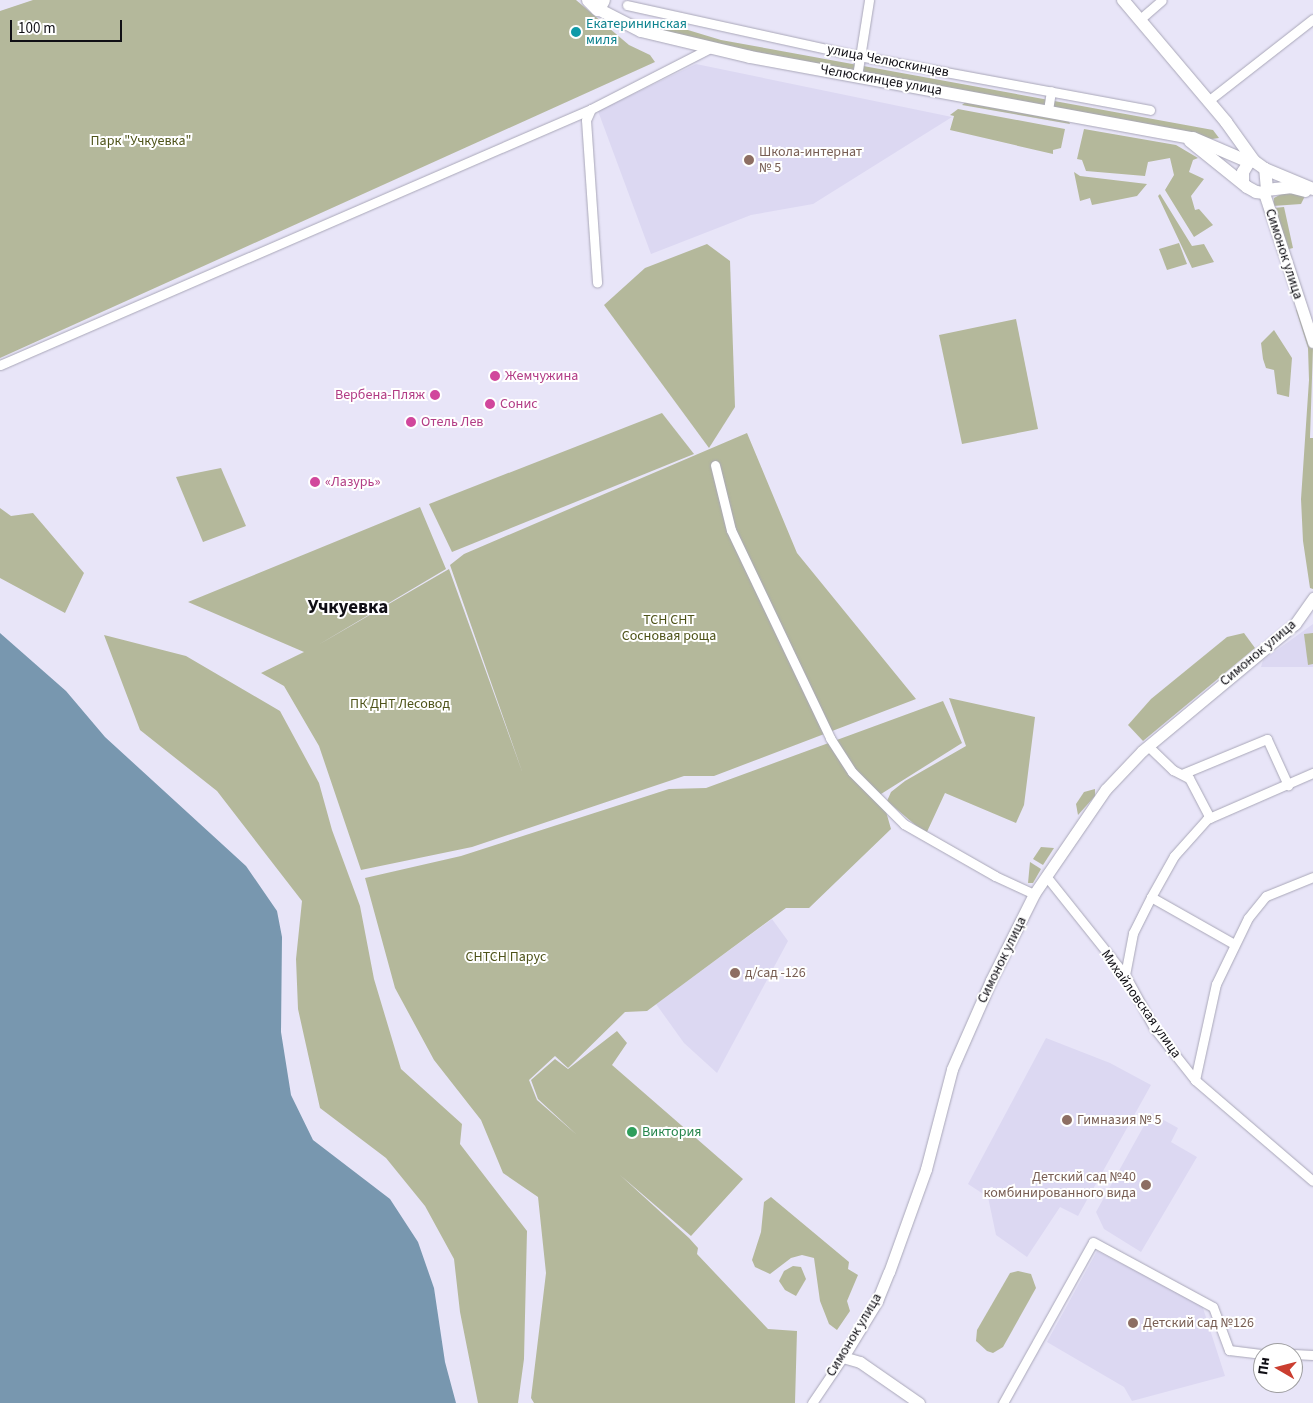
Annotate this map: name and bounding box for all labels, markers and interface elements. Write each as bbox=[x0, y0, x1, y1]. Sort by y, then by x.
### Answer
scale bar bbox=[12, 10, 125, 42]
place label: Екатерининская миля bbox=[586, 16, 687, 48]
text: 100 m bbox=[18, 18, 56, 39]
marker: Екатерининская миля bbox=[570, 26, 582, 38]
street label: улица Челюскинцев bbox=[826, 41, 950, 81]
street label: Челюскинцев улица bbox=[819, 61, 943, 99]
park label: Парк "Учкуевка" bbox=[91, 133, 191, 149]
place label: Школа-интернат № 5 bbox=[759, 144, 862, 176]
marker: Школа-интернат № 5 bbox=[743, 154, 755, 166]
street label: Симонок улица bbox=[1261, 207, 1307, 301]
place label: Жемчужина bbox=[505, 368, 578, 384]
marker: Жемчужина bbox=[489, 370, 501, 382]
place label: Вербена-Пляж bbox=[335, 387, 425, 403]
marker: Вербена-Пляж bbox=[429, 389, 441, 401]
place label: Сонис bbox=[500, 396, 538, 412]
marker: Сонис bbox=[484, 398, 496, 410]
place label: Отель Лев bbox=[421, 414, 483, 430]
marker: Отель Лев bbox=[405, 416, 417, 428]
place label: «Лазурь» bbox=[325, 474, 380, 490]
marker: «Лазурь» bbox=[309, 476, 321, 488]
district label: Учкуевка bbox=[308, 597, 388, 619]
park label: ТСН СНТ Сосновая роща bbox=[622, 612, 716, 644]
street label: Симонок улица bbox=[1217, 616, 1299, 690]
park label: ПК ДНТ Лесовод bbox=[350, 696, 450, 712]
street label: Симонок улица bbox=[974, 914, 1030, 1006]
street label: Михайловская улица bbox=[1097, 947, 1185, 1061]
park label: СНТСН Парус bbox=[466, 949, 546, 965]
place label: д/сад -126 bbox=[745, 965, 806, 981]
marker: д/сад -126 bbox=[729, 967, 741, 979]
place label: Гимназия № 5 bbox=[1077, 1112, 1161, 1128]
marker: Гимназия № 5 bbox=[1061, 1114, 1073, 1126]
place label: Виктория bbox=[642, 1124, 702, 1140]
marker: Виктория bbox=[626, 1126, 638, 1138]
place label: Детский сад №40 комбинированного вида bbox=[984, 1169, 1136, 1202]
marker: Детский сад №40 комбинированного вида bbox=[1140, 1179, 1152, 1191]
street label: Симонок улица bbox=[823, 1290, 885, 1380]
place label: Детский сад №126 bbox=[1143, 1315, 1254, 1331]
marker: Детский сад №126 bbox=[1127, 1317, 1139, 1329]
north arrow bbox=[1253, 1343, 1303, 1393]
text: Пн bbox=[1253, 1356, 1275, 1376]

